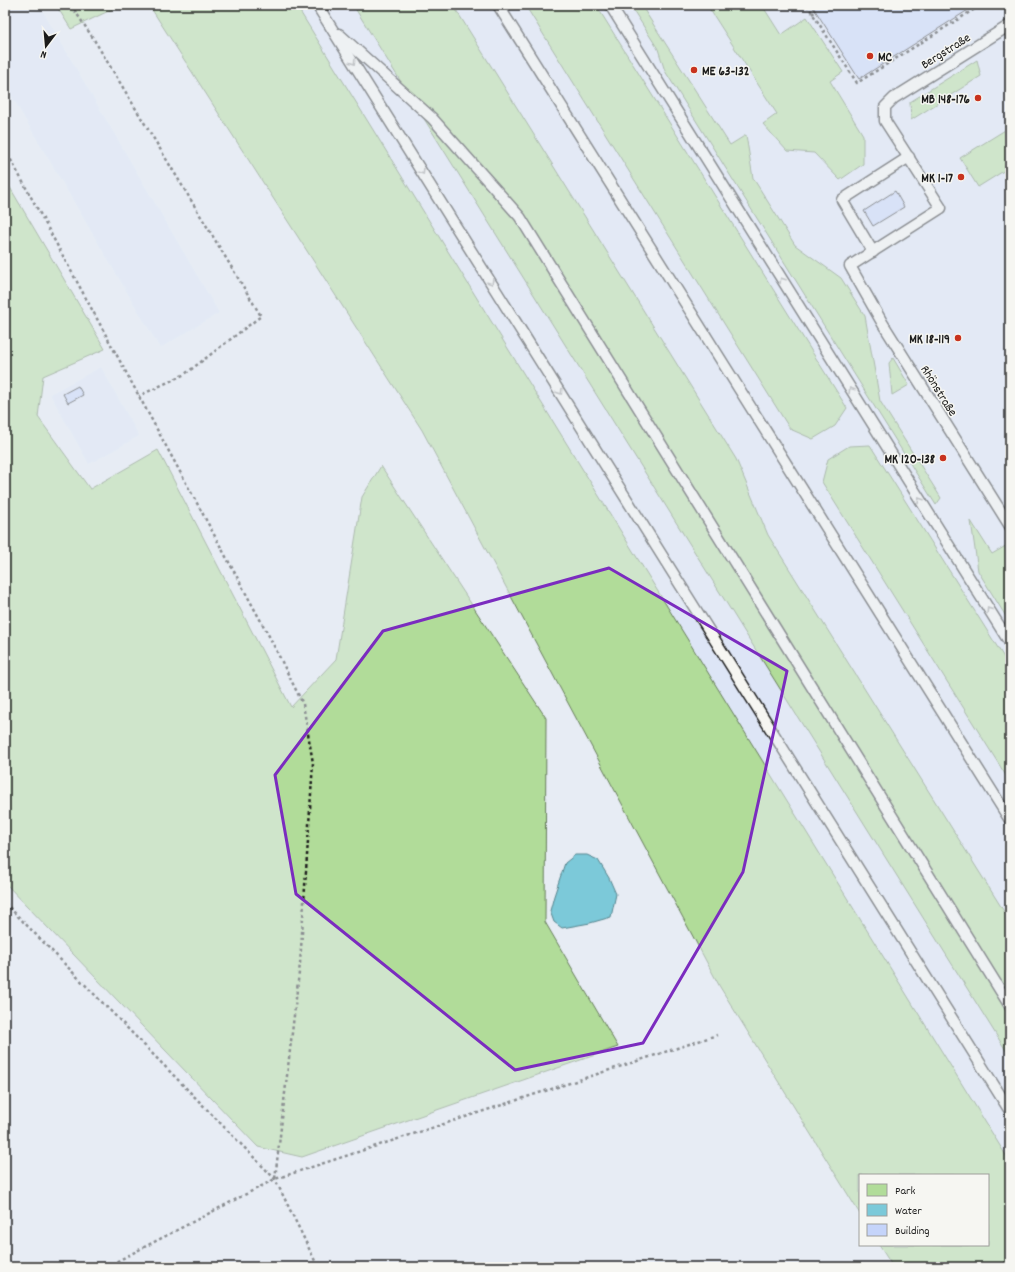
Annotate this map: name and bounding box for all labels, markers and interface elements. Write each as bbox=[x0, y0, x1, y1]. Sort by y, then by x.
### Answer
north arrow bbox=[26, 26, 66, 66]
street label: Bergstraße bbox=[918, 29, 975, 75]
text: N bbox=[38, 45, 49, 62]
place label: MC bbox=[878, 49, 893, 68]
marker: MC bbox=[865, 51, 875, 61]
one-way arrow bbox=[348, 58, 355, 65]
place label: ME 63-132 bbox=[702, 63, 750, 82]
marker: ME 63-132 bbox=[689, 65, 699, 75]
place label: MB 148-176 bbox=[921, 91, 971, 110]
marker: MB 148-176 bbox=[973, 93, 983, 103]
one-way arrow bbox=[417, 168, 424, 175]
place label: MK 1-17 bbox=[921, 170, 953, 189]
marker: MK 1-17 bbox=[956, 172, 966, 182]
one-way arrow bbox=[780, 277, 787, 284]
one-way arrow bbox=[486, 278, 493, 285]
place label: MK 18-119 bbox=[909, 331, 950, 350]
marker: MK 18-119 bbox=[953, 333, 963, 343]
street label: Rhönstraße bbox=[915, 362, 961, 421]
one-way arrow bbox=[849, 387, 856, 394]
one-way arrow bbox=[555, 388, 563, 395]
place label: MK 120-138 bbox=[885, 451, 935, 470]
marker: MK 120-138 bbox=[938, 453, 948, 463]
one-way arrow bbox=[918, 497, 925, 504]
one-way arrow bbox=[987, 607, 994, 614]
legend bbox=[859, 1174, 989, 1246]
text: Park bbox=[895, 1183, 916, 1200]
text: Water bbox=[895, 1203, 922, 1220]
text: Building bbox=[895, 1223, 930, 1240]

